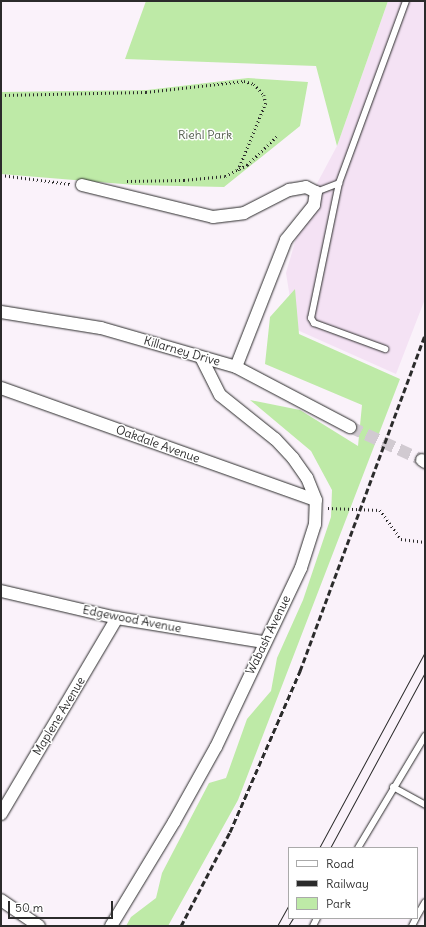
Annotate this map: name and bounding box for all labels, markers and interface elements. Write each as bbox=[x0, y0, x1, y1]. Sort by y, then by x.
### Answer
park label: Riehl Park bbox=[178, 128, 232, 142]
street label: Killarney Drive bbox=[142, 333, 222, 369]
street label: Oakdale Avenue bbox=[114, 422, 202, 466]
street label: Wabash Avenue bbox=[243, 593, 293, 677]
street label: Edgewood Avenue bbox=[81, 602, 183, 636]
street label: Maplene Avenue bbox=[30, 674, 88, 758]
legend bbox=[288, 847, 418, 919]
text: Road bbox=[326, 856, 354, 871]
text: Railway bbox=[326, 876, 369, 891]
scale bar bbox=[10, 893, 115, 919]
text: Park bbox=[326, 896, 351, 911]
text: 50 m bbox=[15, 900, 43, 915]

